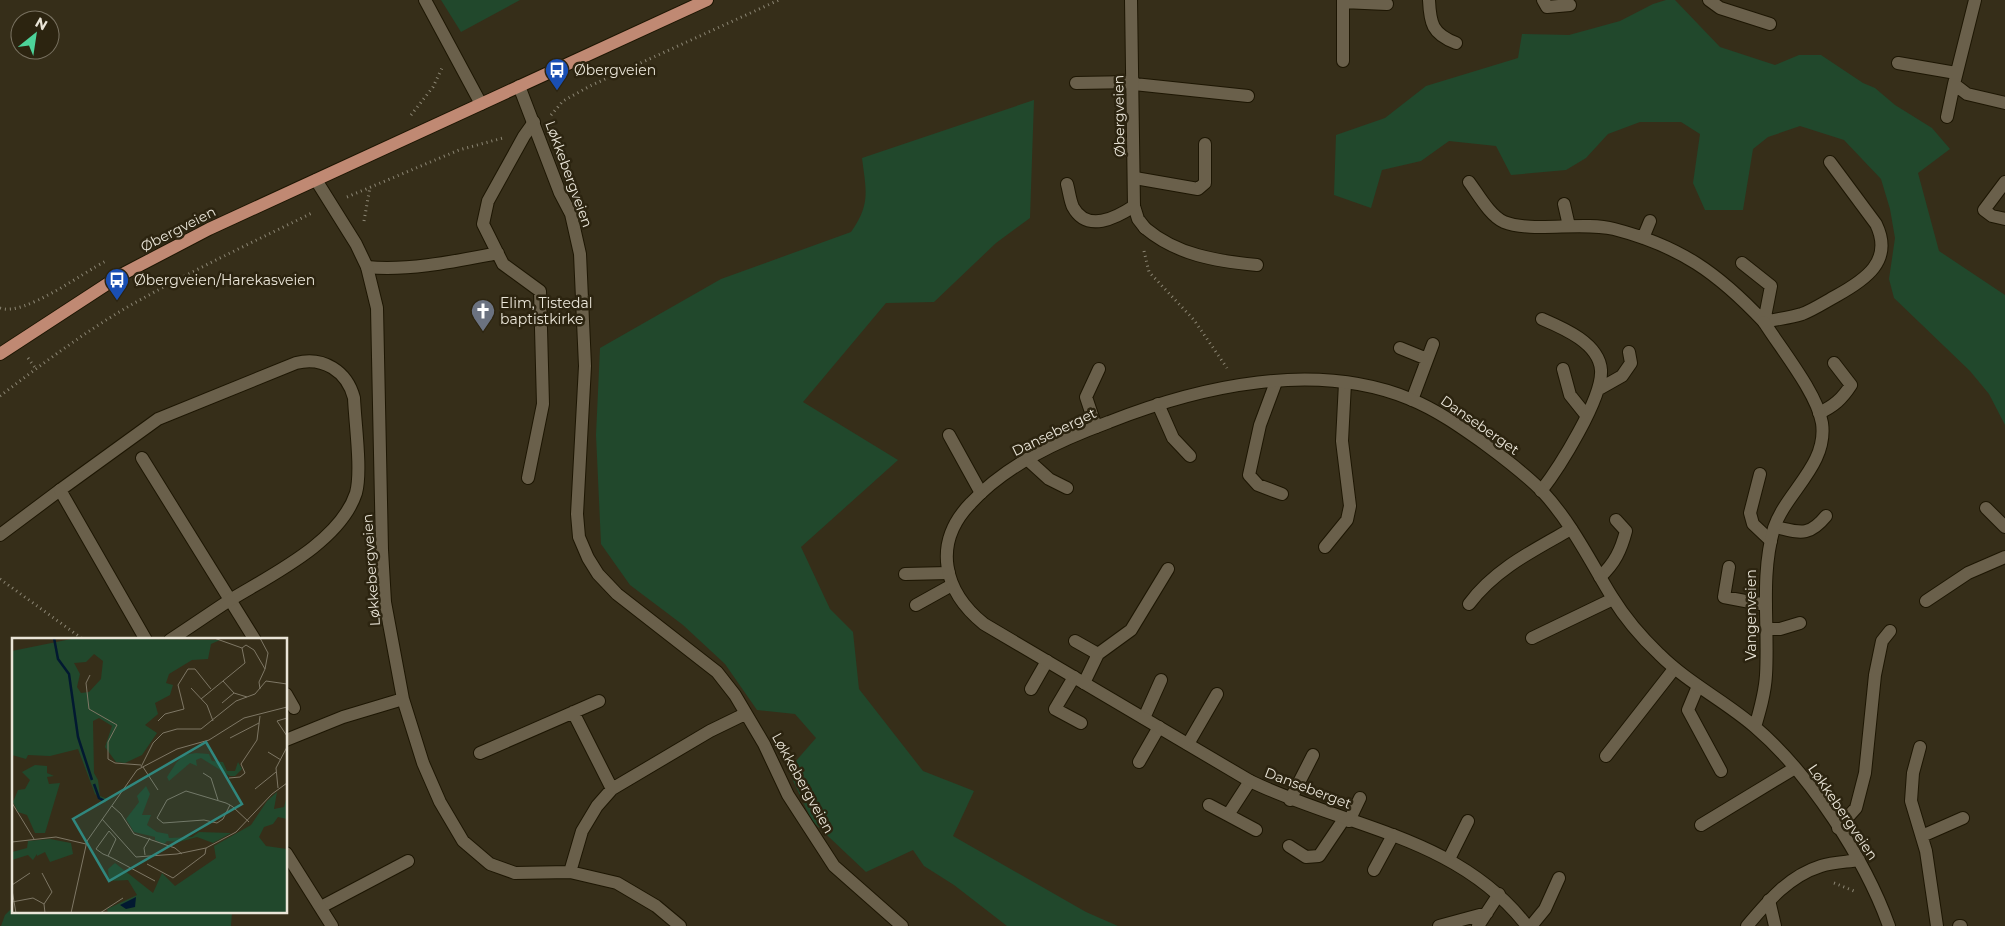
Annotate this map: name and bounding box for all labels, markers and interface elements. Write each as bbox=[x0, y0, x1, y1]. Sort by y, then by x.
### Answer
north arrow bbox=[10, 10, 60, 60]
text: N bbox=[32, 13, 51, 34]
bus stop icon: Øbergveien bbox=[544, 57, 570, 91]
place label: Øbergveien bbox=[574, 61, 656, 79]
street label: Øbergveien bbox=[1109, 75, 1129, 157]
street label: Løkkebergveien bbox=[541, 118, 597, 230]
street label: Øbergveien bbox=[137, 202, 219, 256]
bus stop icon: Øbergveien/Harekasveien bbox=[104, 267, 130, 301]
place label: Øbergveien/Harekasveien bbox=[134, 271, 315, 289]
place label: Elim, Tistedal baptistkirke bbox=[500, 294, 592, 328]
church icon: Elim, Tistedal baptistkirke bbox=[470, 298, 496, 332]
street label: Danseberget bbox=[1437, 391, 1523, 459]
street label: Danseberget bbox=[1009, 404, 1099, 460]
street label: Løkkebergveien bbox=[358, 513, 384, 627]
street label: Vangenveien bbox=[1742, 569, 1760, 661]
inset map bbox=[12, 638, 288, 914]
street label: Løkkebergveien bbox=[768, 730, 838, 836]
street label: Løkkebergveien bbox=[1804, 760, 1882, 864]
street label: Danseberget bbox=[1262, 763, 1354, 813]

